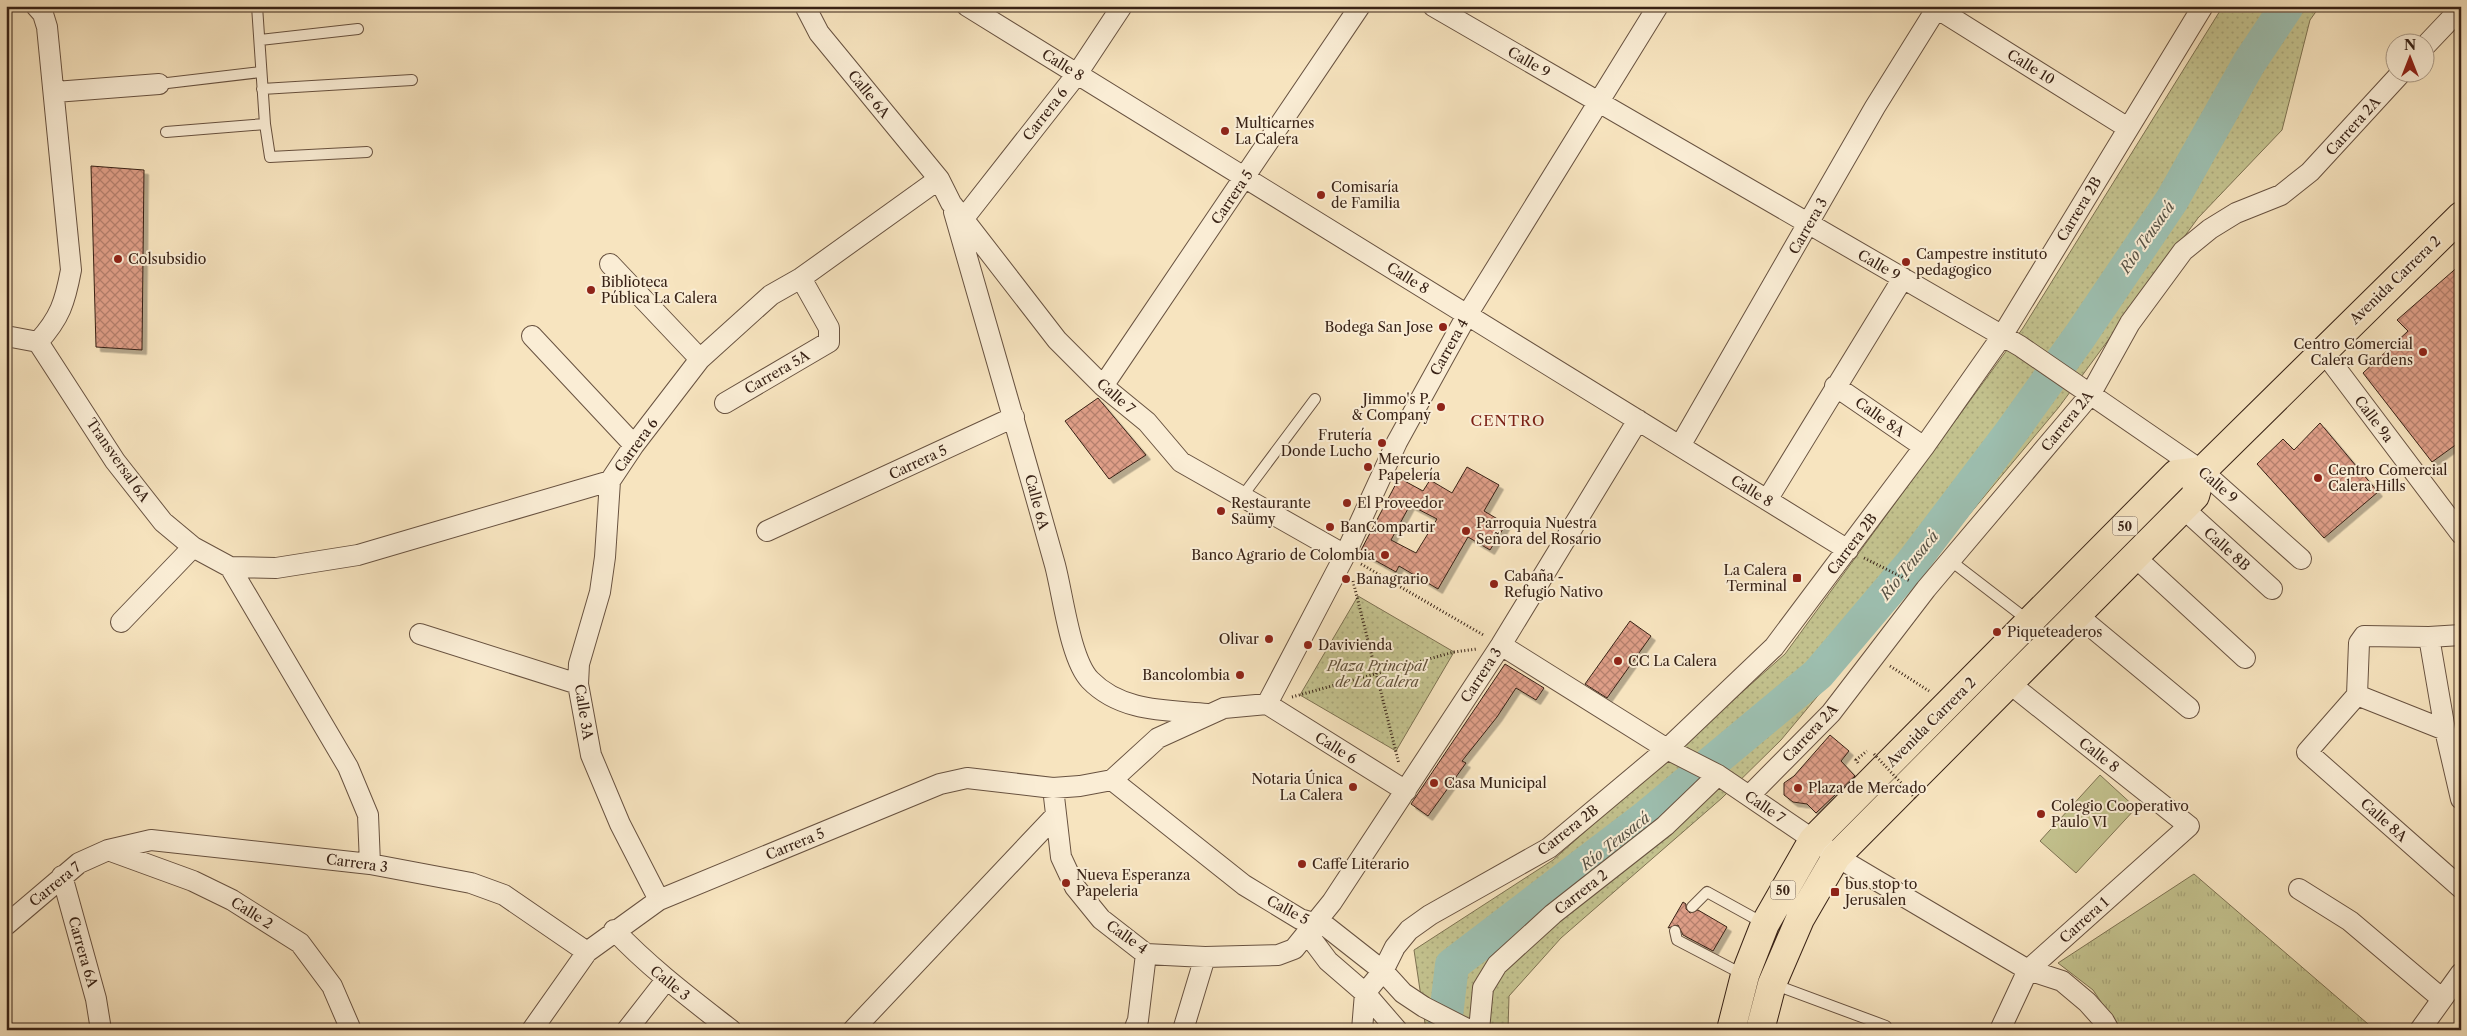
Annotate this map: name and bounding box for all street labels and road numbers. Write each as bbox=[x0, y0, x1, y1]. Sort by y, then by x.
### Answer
street label: Calle 9 bbox=[1504, 43, 1554, 81]
street label: Calle 8 bbox=[1039, 45, 1087, 85]
street label: Calle 10 bbox=[2004, 45, 2058, 89]
street label: Calle 6A bbox=[844, 66, 894, 122]
street label: Carrera 6 bbox=[1019, 84, 1071, 144]
street label: Carrera 2A bbox=[2322, 92, 2384, 159]
street label: Carrera 5 bbox=[1207, 166, 1257, 228]
street label: Carrera 2B bbox=[2053, 173, 2105, 245]
street label: Carrera 3 bbox=[1785, 195, 1831, 257]
street label: Avenida Carrera 2 bbox=[2345, 232, 2444, 329]
street label: Calle 9 bbox=[1854, 246, 1904, 284]
street label: Calle 8 bbox=[1384, 258, 1432, 298]
street label: Carrera 4 bbox=[1426, 315, 1472, 379]
street label: Carrera 5A bbox=[741, 346, 813, 398]
street label: Calle 7 bbox=[1093, 374, 1139, 418]
street label: Carrera 2A bbox=[2037, 387, 2097, 455]
street label: Calle 9a bbox=[2351, 392, 2398, 446]
street label: Calle 8A bbox=[1852, 393, 1909, 441]
street label: Carrera 6 bbox=[610, 414, 662, 476]
street label: Transversal 6A bbox=[82, 415, 154, 506]
street label: Carrera 5 bbox=[886, 441, 950, 483]
street label: Calle 9 bbox=[2195, 463, 2241, 507]
street label: Calle 8 bbox=[1728, 471, 1776, 511]
street label: Calle 6A bbox=[1021, 472, 1053, 532]
street label: Carrera 2B bbox=[1823, 510, 1881, 578]
road number: 50 bbox=[2112, 516, 2138, 536]
street label: Calle 8B bbox=[2200, 524, 2254, 575]
street label: Carrera 3 bbox=[1457, 644, 1505, 706]
street label: Avenida Carrera 2 bbox=[1882, 673, 1980, 771]
street label: Calle 3A bbox=[571, 683, 597, 742]
street label: Carrera 2A bbox=[1779, 700, 1842, 766]
street label: Calle 6 bbox=[1312, 728, 1360, 768]
street label: Calle 8 bbox=[2075, 734, 2123, 776]
street label: Calle 7 bbox=[1741, 787, 1789, 827]
street label: Calle 8A bbox=[2357, 794, 2412, 846]
street label: Carrera 2B bbox=[1534, 801, 1602, 859]
street label: Carrera 5 bbox=[763, 824, 827, 864]
street label: Carrera 3 bbox=[325, 850, 389, 876]
street label: Carrera 7 bbox=[26, 858, 85, 910]
street label: Carrera 2 bbox=[1551, 866, 1611, 918]
road number: 50 bbox=[1770, 880, 1796, 900]
street label: Calle 5 bbox=[1264, 891, 1312, 929]
street label: Calle 2 bbox=[228, 893, 276, 933]
street label: Carrera 1 bbox=[2056, 893, 2113, 947]
street label: Carrera 6A bbox=[64, 914, 102, 990]
street label: Calle 4 bbox=[1103, 916, 1151, 958]
street label: Calle 3 bbox=[647, 962, 693, 1004]

